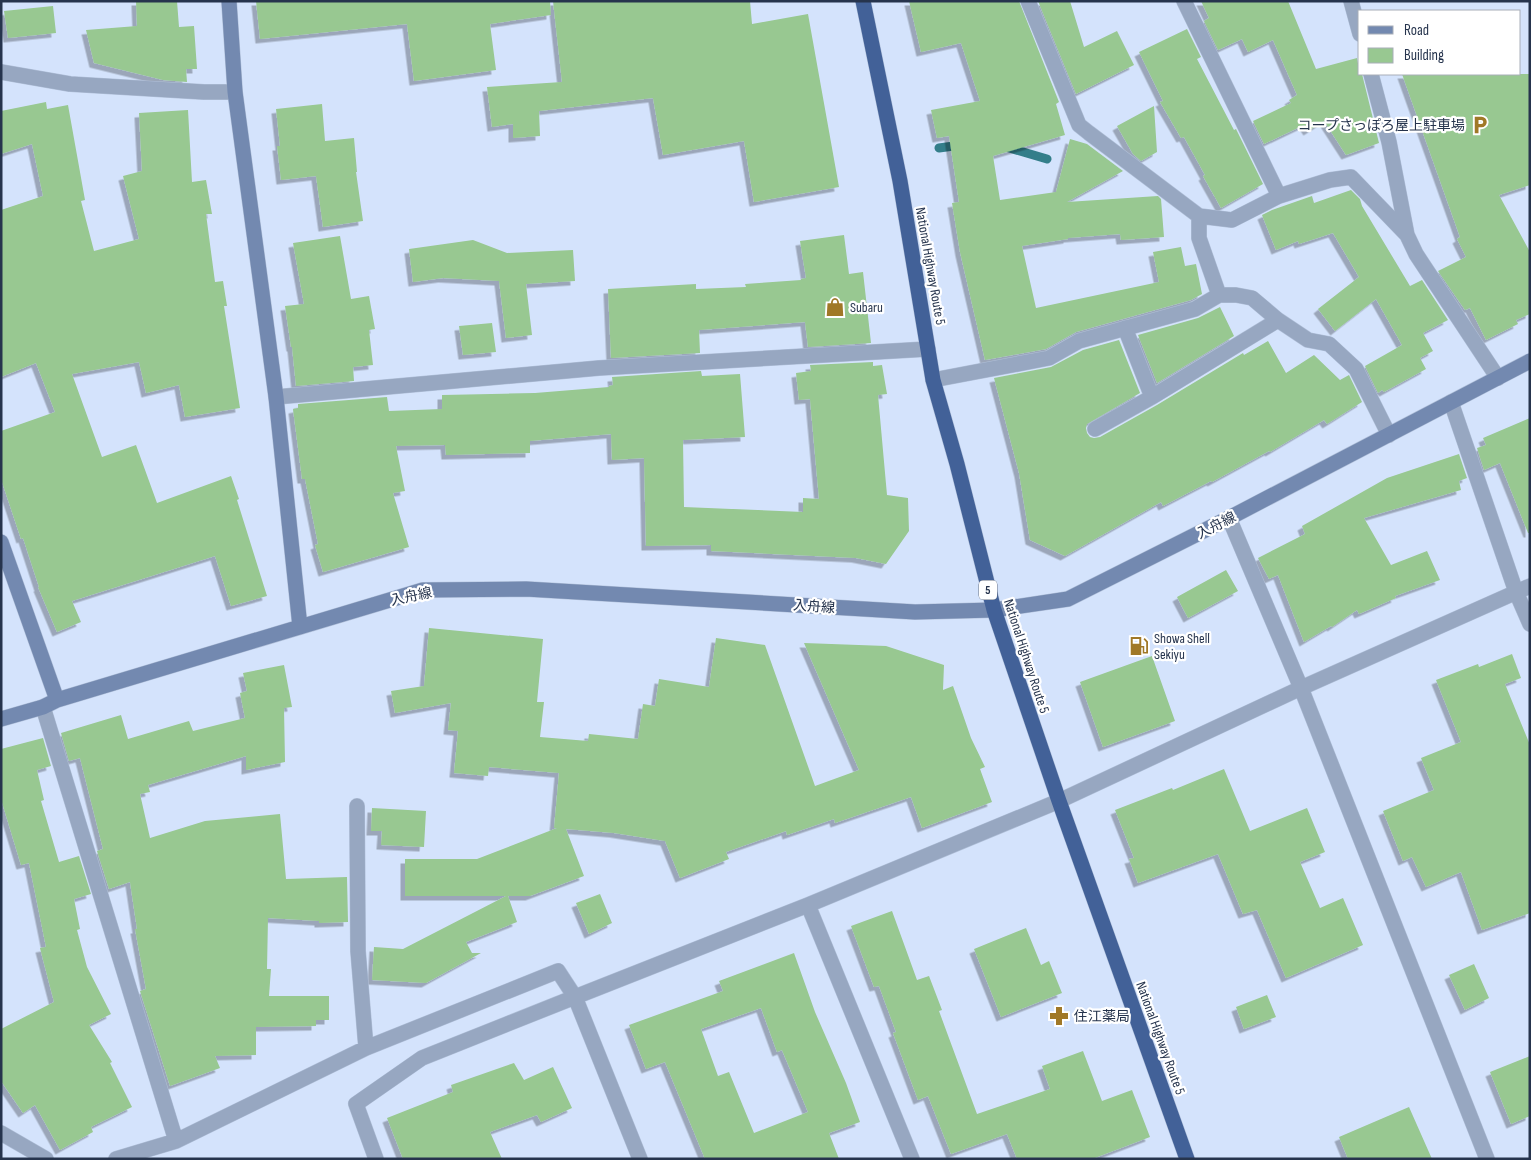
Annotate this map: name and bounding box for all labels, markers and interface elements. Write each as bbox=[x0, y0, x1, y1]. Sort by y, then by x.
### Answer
legend bbox=[1358, 10, 1521, 75]
text: Road bbox=[1404, 21, 1429, 40]
text: Building bbox=[1404, 46, 1444, 65]
parking icon: コープさっぽろ屋上駐車場 bbox=[1469, 114, 1491, 136]
place label: コープさっぽろ屋上駐車場 bbox=[1298, 117, 1465, 134]
street label: National Highway Route 5 bbox=[912, 206, 949, 326]
shop icon: Subaru bbox=[824, 296, 846, 318]
place label: Subaru bbox=[850, 299, 883, 316]
street label: 入舟線 bbox=[1194, 508, 1239, 543]
road number: 5 bbox=[979, 580, 997, 600]
street label: 入舟線 bbox=[389, 584, 433, 609]
street label: 入舟線 bbox=[792, 597, 836, 616]
street label: National Highway Route 5 bbox=[1000, 597, 1053, 716]
place label: Showa Shell Sekiyu bbox=[1154, 630, 1210, 663]
fuel station icon: Showa Shell Sekiyu bbox=[1128, 635, 1150, 657]
street label: National Highway Route 5 bbox=[1132, 979, 1189, 1097]
pharmacy icon: 住江薬局 bbox=[1048, 1005, 1070, 1027]
place label: 住江薬局 bbox=[1074, 1008, 1130, 1025]

